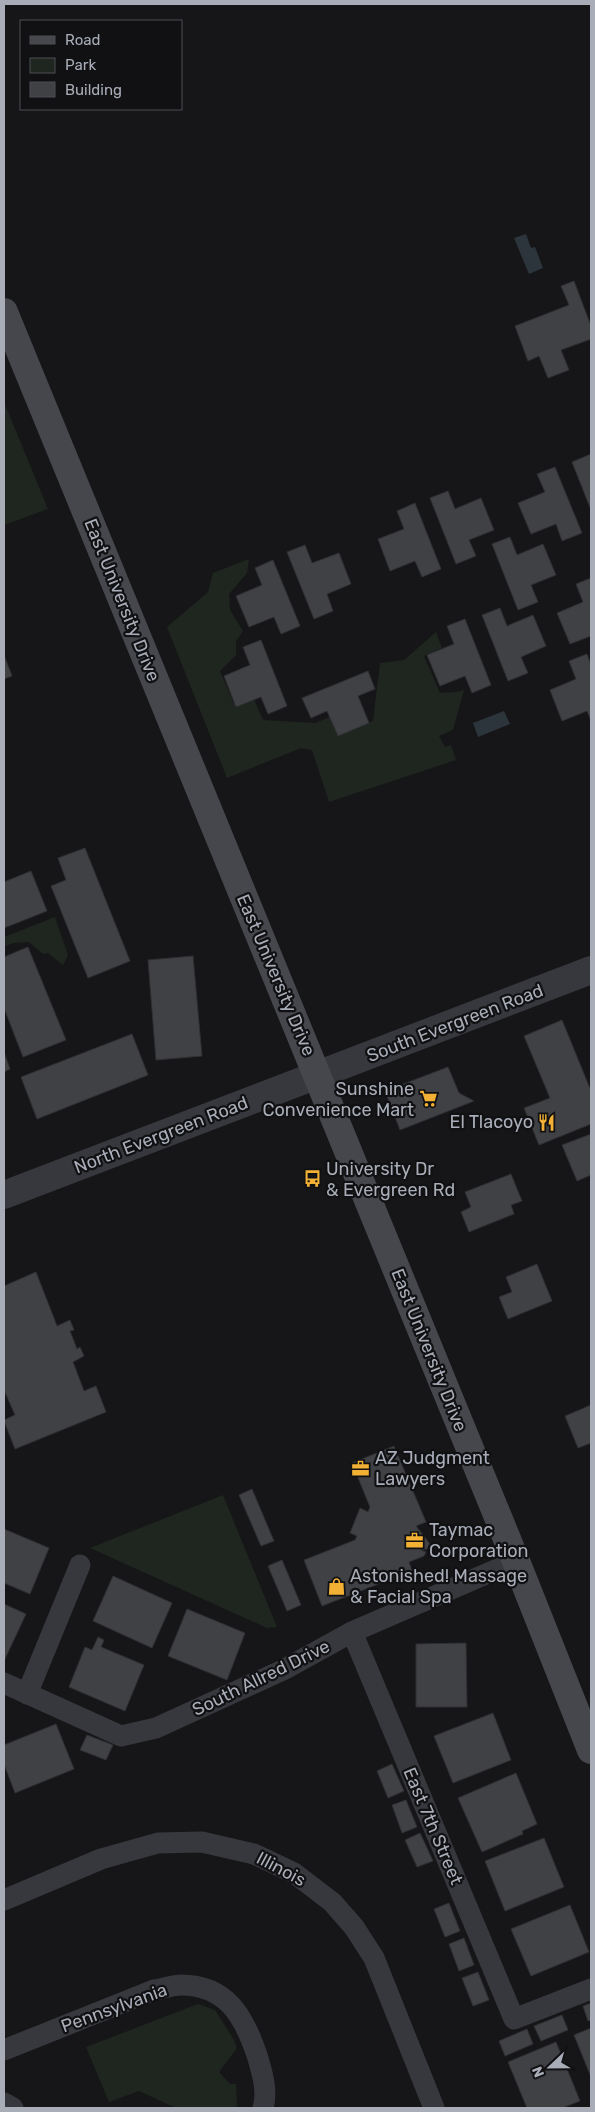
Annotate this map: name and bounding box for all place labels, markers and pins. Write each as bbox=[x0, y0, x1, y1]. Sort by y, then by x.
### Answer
place label: Sunshine Convenience Mart bbox=[263, 1078, 414, 1121]
supermarket icon: Sunshine Convenience Mart bbox=[418, 1089, 438, 1109]
place label: El Tlacoyo bbox=[450, 1111, 533, 1133]
restaurant icon: El Tlacoyo bbox=[537, 1112, 557, 1132]
place label: University Dr & Evergreen Rd bbox=[326, 1158, 455, 1201]
bus stop icon: University Dr & Evergreen Rd bbox=[302, 1169, 322, 1189]
place label: AZ Judgment Lawyers bbox=[375, 1447, 490, 1490]
office icon: AZ Judgment Lawyers bbox=[351, 1458, 371, 1478]
place label: Taymac Corporation bbox=[429, 1519, 528, 1562]
office icon: Taymac Corporation bbox=[405, 1530, 425, 1550]
place label: Astonished! Massage & Facial Spa bbox=[350, 1565, 527, 1608]
shop icon: Astonished! Massage & Facial Spa bbox=[326, 1576, 346, 1596]

